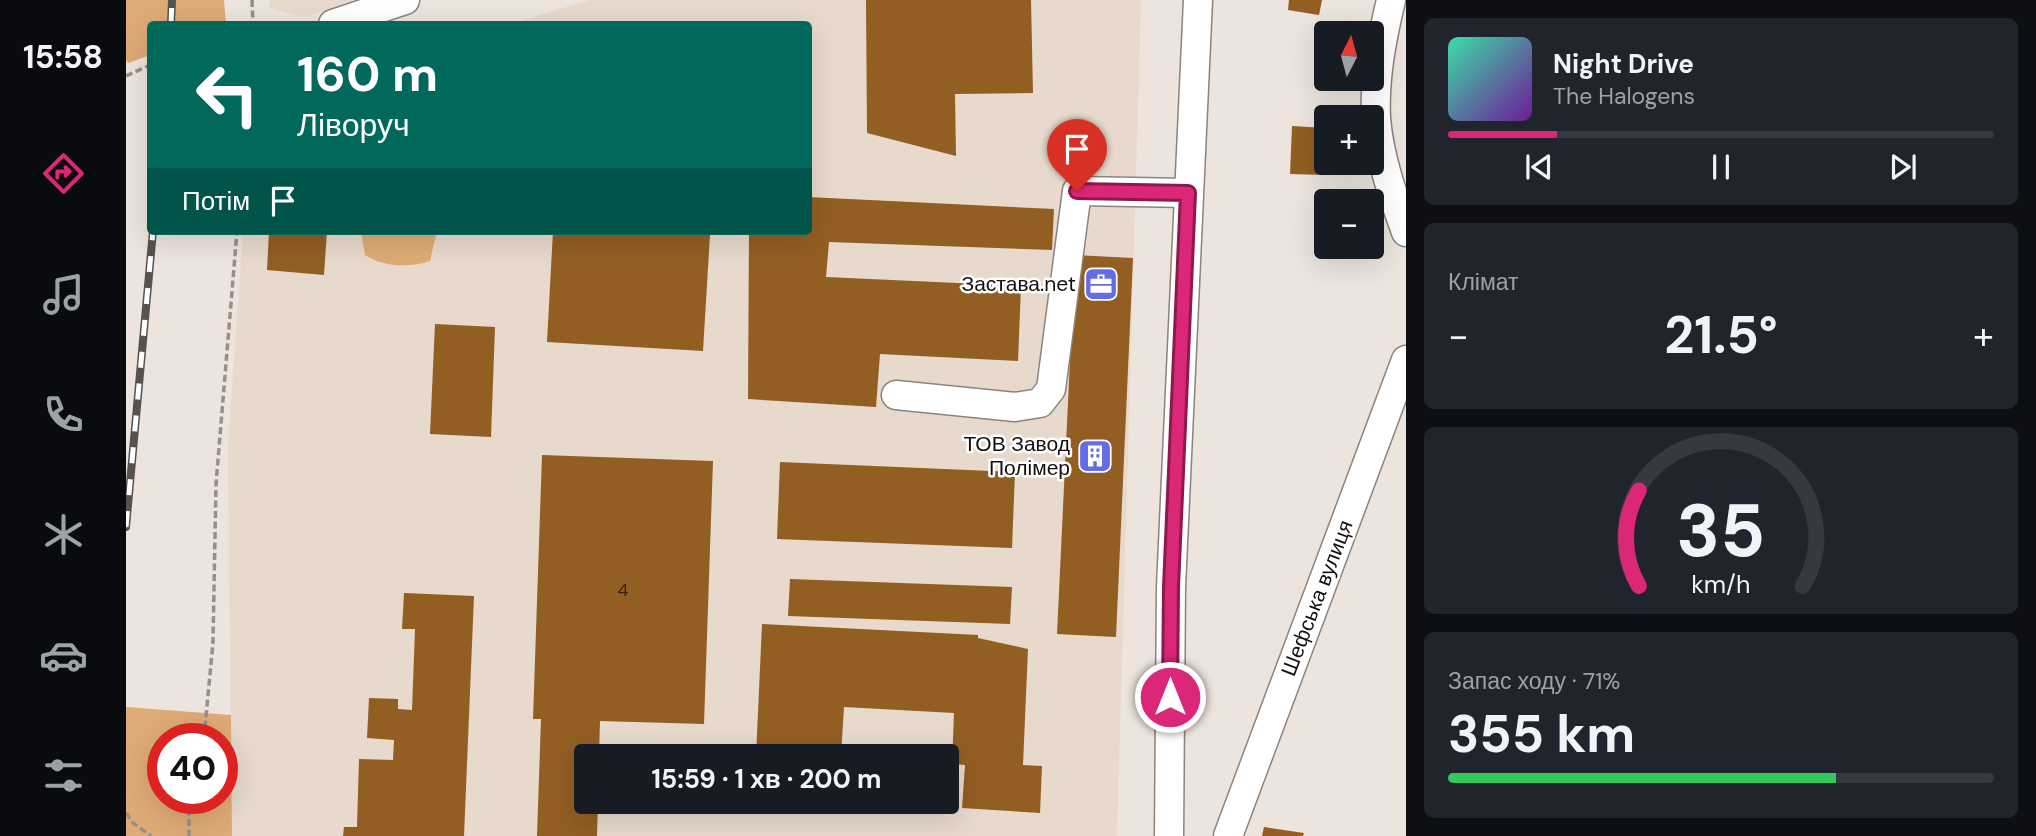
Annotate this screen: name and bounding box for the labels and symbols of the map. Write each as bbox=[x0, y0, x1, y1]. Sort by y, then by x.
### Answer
north arrow bbox=[1314, 21, 1384, 91]
pin bbox=[1047, 119, 1107, 191]
office icon: Застава.net bbox=[1082, 265, 1120, 303]
place label: Застава.net bbox=[961, 270, 1076, 298]
place label: ТОВ Завод Полімер bbox=[963, 430, 1070, 482]
building icon: ТОВ Завод Полімер bbox=[1076, 437, 1114, 475]
street label: Шефська вулиця bbox=[1274, 516, 1360, 680]
house number: 4 bbox=[618, 578, 629, 602]
position arrow bbox=[1133, 660, 1207, 734]
speed limit sign: 40 bbox=[147, 723, 238, 814]

